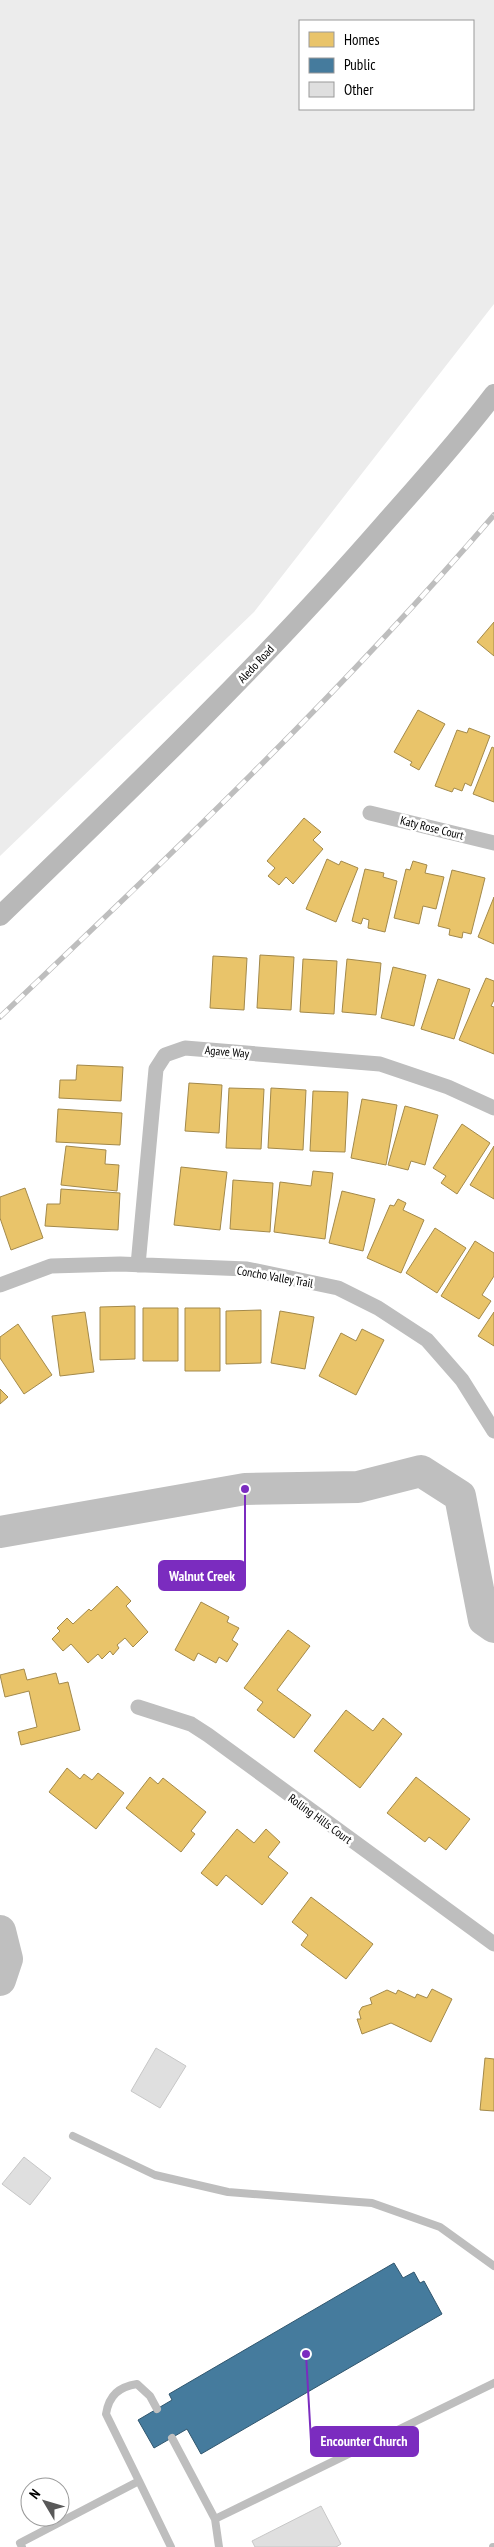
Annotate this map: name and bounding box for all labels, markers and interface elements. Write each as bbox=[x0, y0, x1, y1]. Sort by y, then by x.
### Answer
legend bbox=[299, 20, 474, 110]
text: Homes bbox=[344, 30, 380, 49]
text: Public bbox=[344, 55, 376, 74]
text: Other bbox=[344, 80, 374, 99]
street label: Aledo Road bbox=[234, 641, 277, 686]
street label: Katy Rose Court bbox=[399, 812, 466, 843]
street label: Agave Way bbox=[204, 1042, 250, 1061]
street label: Concho Valley Trail bbox=[236, 1262, 315, 1291]
callout: Walnut Creek bbox=[159, 1561, 245, 1590]
text: Walnut Creek bbox=[168, 1567, 235, 1585]
street label: Rolling Hills Court bbox=[285, 1790, 356, 1847]
callout: Encounter Church bbox=[311, 2427, 418, 2456]
text: Encounter Church bbox=[321, 2432, 407, 2450]
north arrow bbox=[20, 2477, 70, 2527]
text: N bbox=[25, 2485, 44, 2503]

